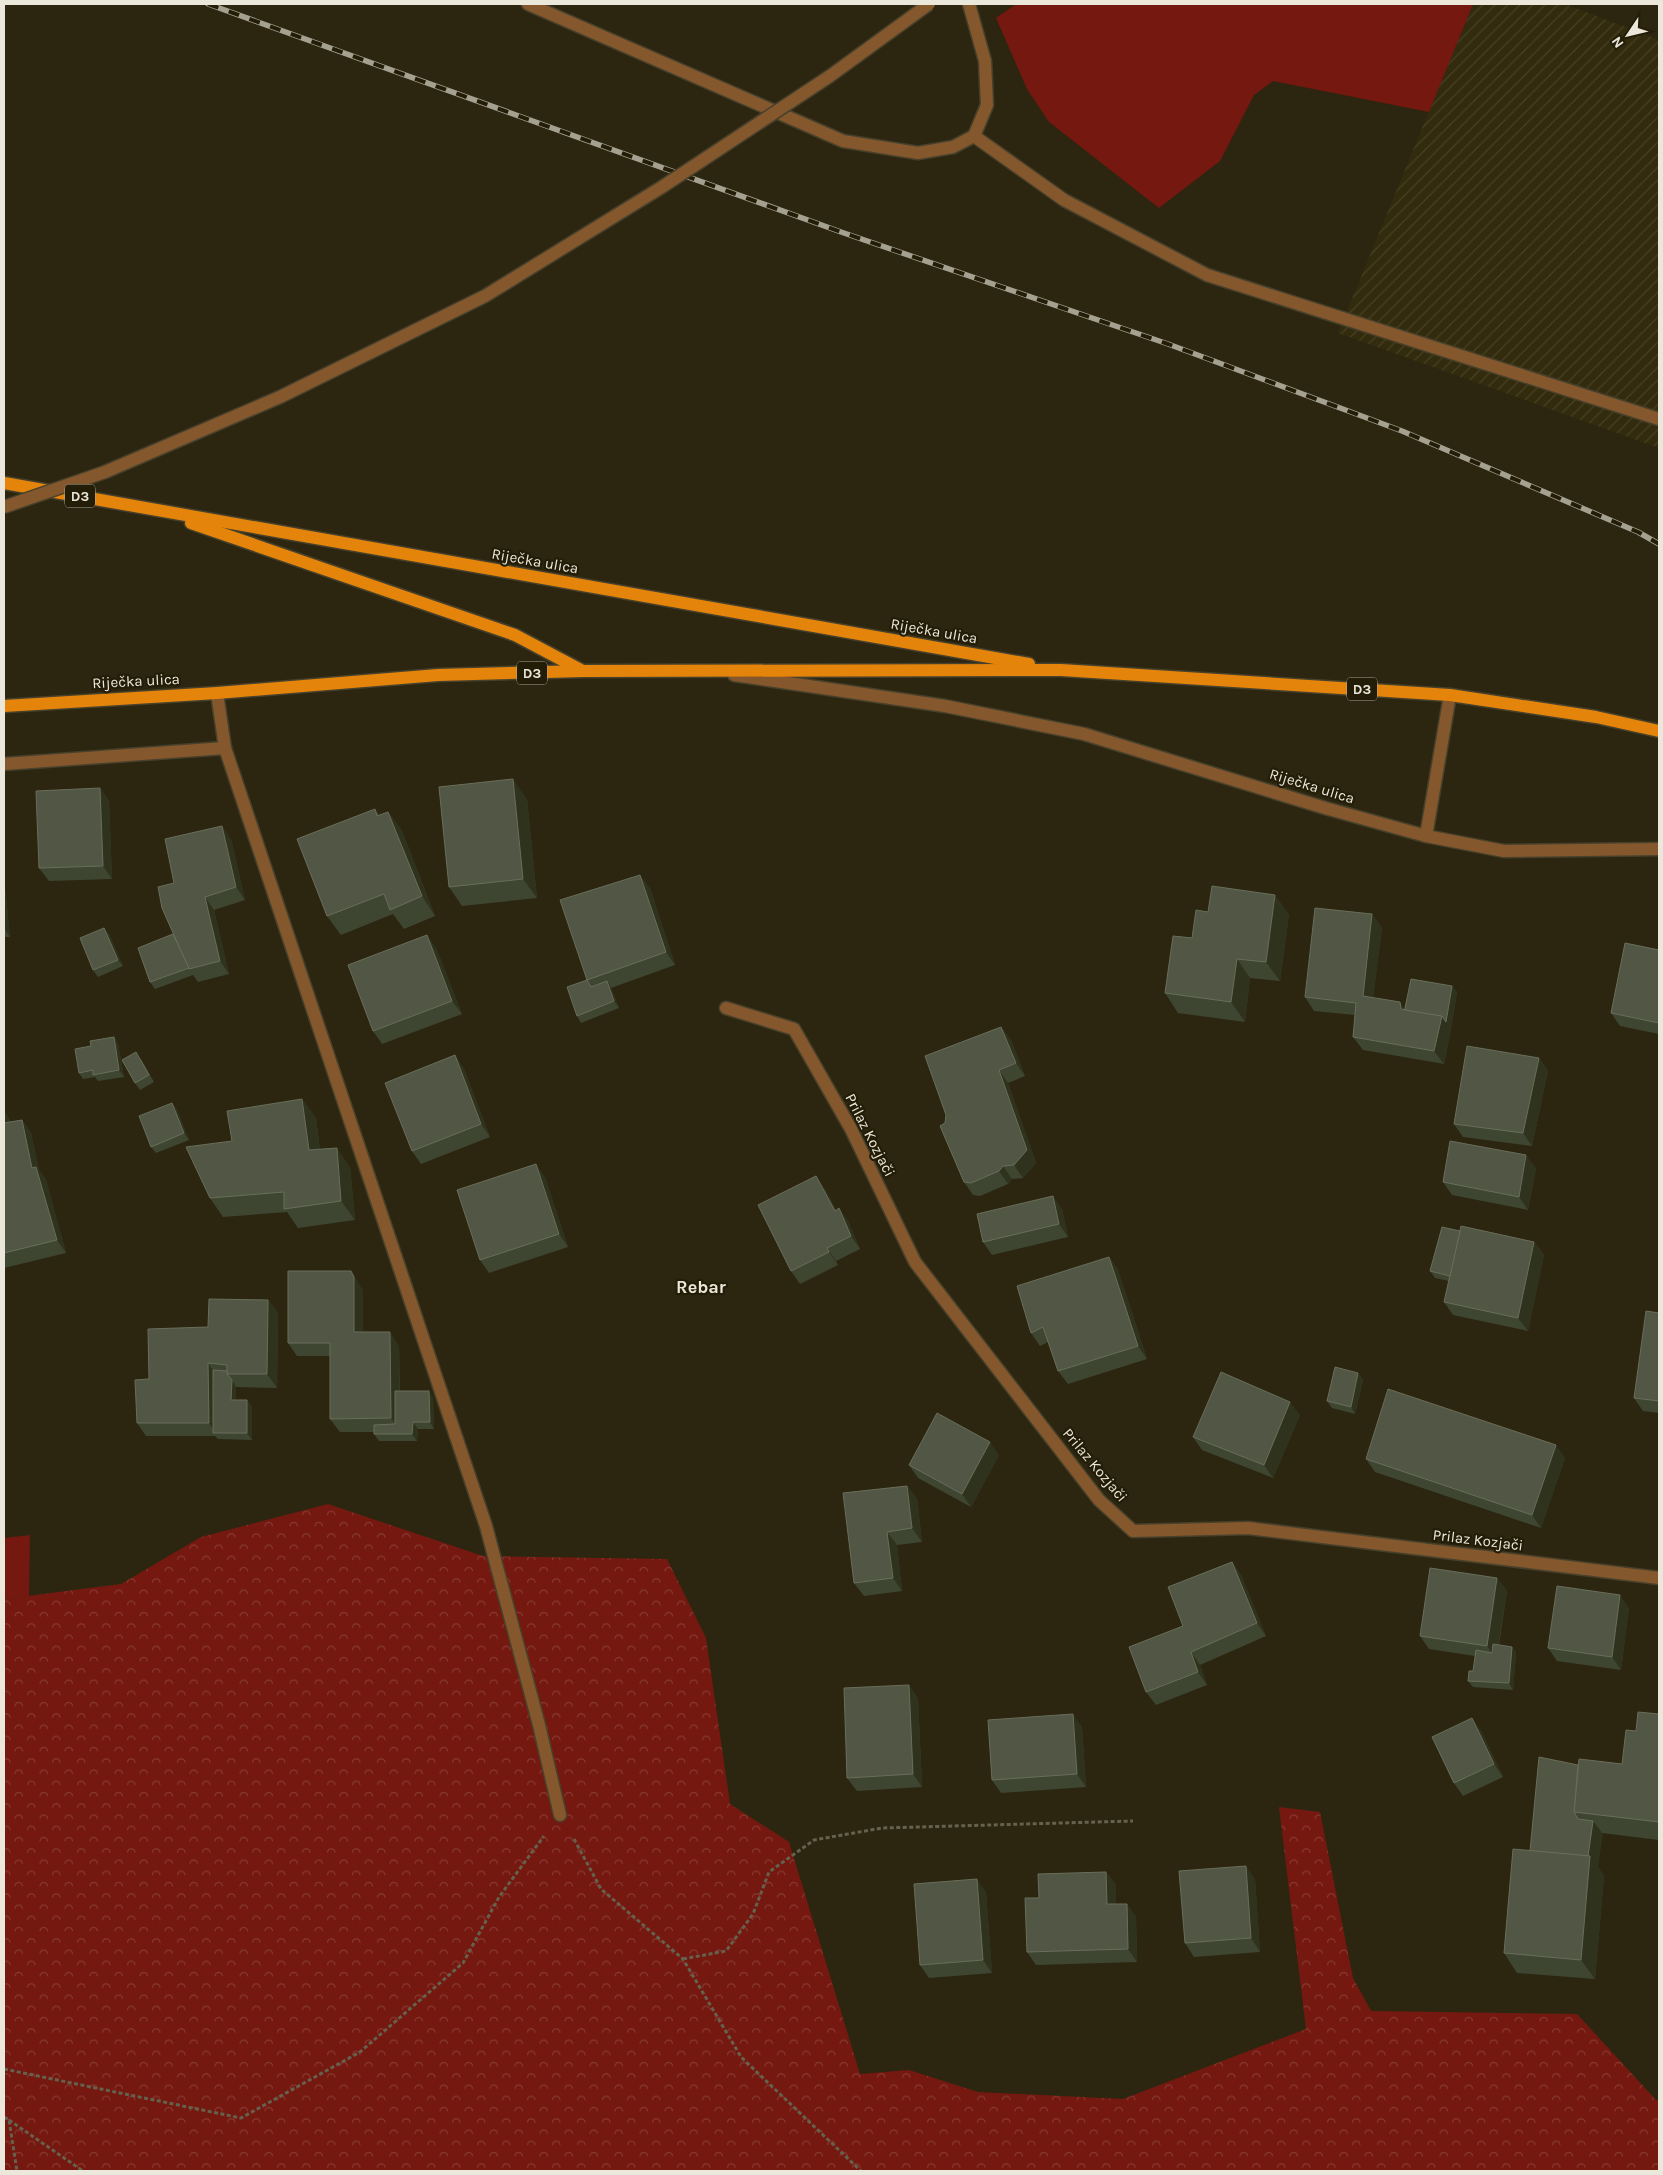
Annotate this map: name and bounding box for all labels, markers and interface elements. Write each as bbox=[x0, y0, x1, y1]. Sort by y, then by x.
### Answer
north arrow bbox=[1603, 10, 1653, 60]
text: N bbox=[1608, 33, 1628, 51]
road number: D3 bbox=[65, 484, 95, 508]
street label: Riječka ulica bbox=[490, 545, 580, 577]
street label: Riječka ulica bbox=[889, 615, 979, 647]
road number: D3 bbox=[517, 661, 547, 684]
street label: Riječka ulica bbox=[92, 670, 180, 692]
road number: D3 bbox=[1347, 678, 1377, 701]
street label: Riječka ulica bbox=[1267, 765, 1357, 807]
street label: Prilaz Kozjači bbox=[841, 1090, 899, 1180]
district label: Rebar bbox=[676, 1276, 726, 1298]
street label: Prilaz Kozjači bbox=[1059, 1424, 1131, 1506]
street label: Prilaz Kozjači bbox=[1432, 1526, 1524, 1554]

